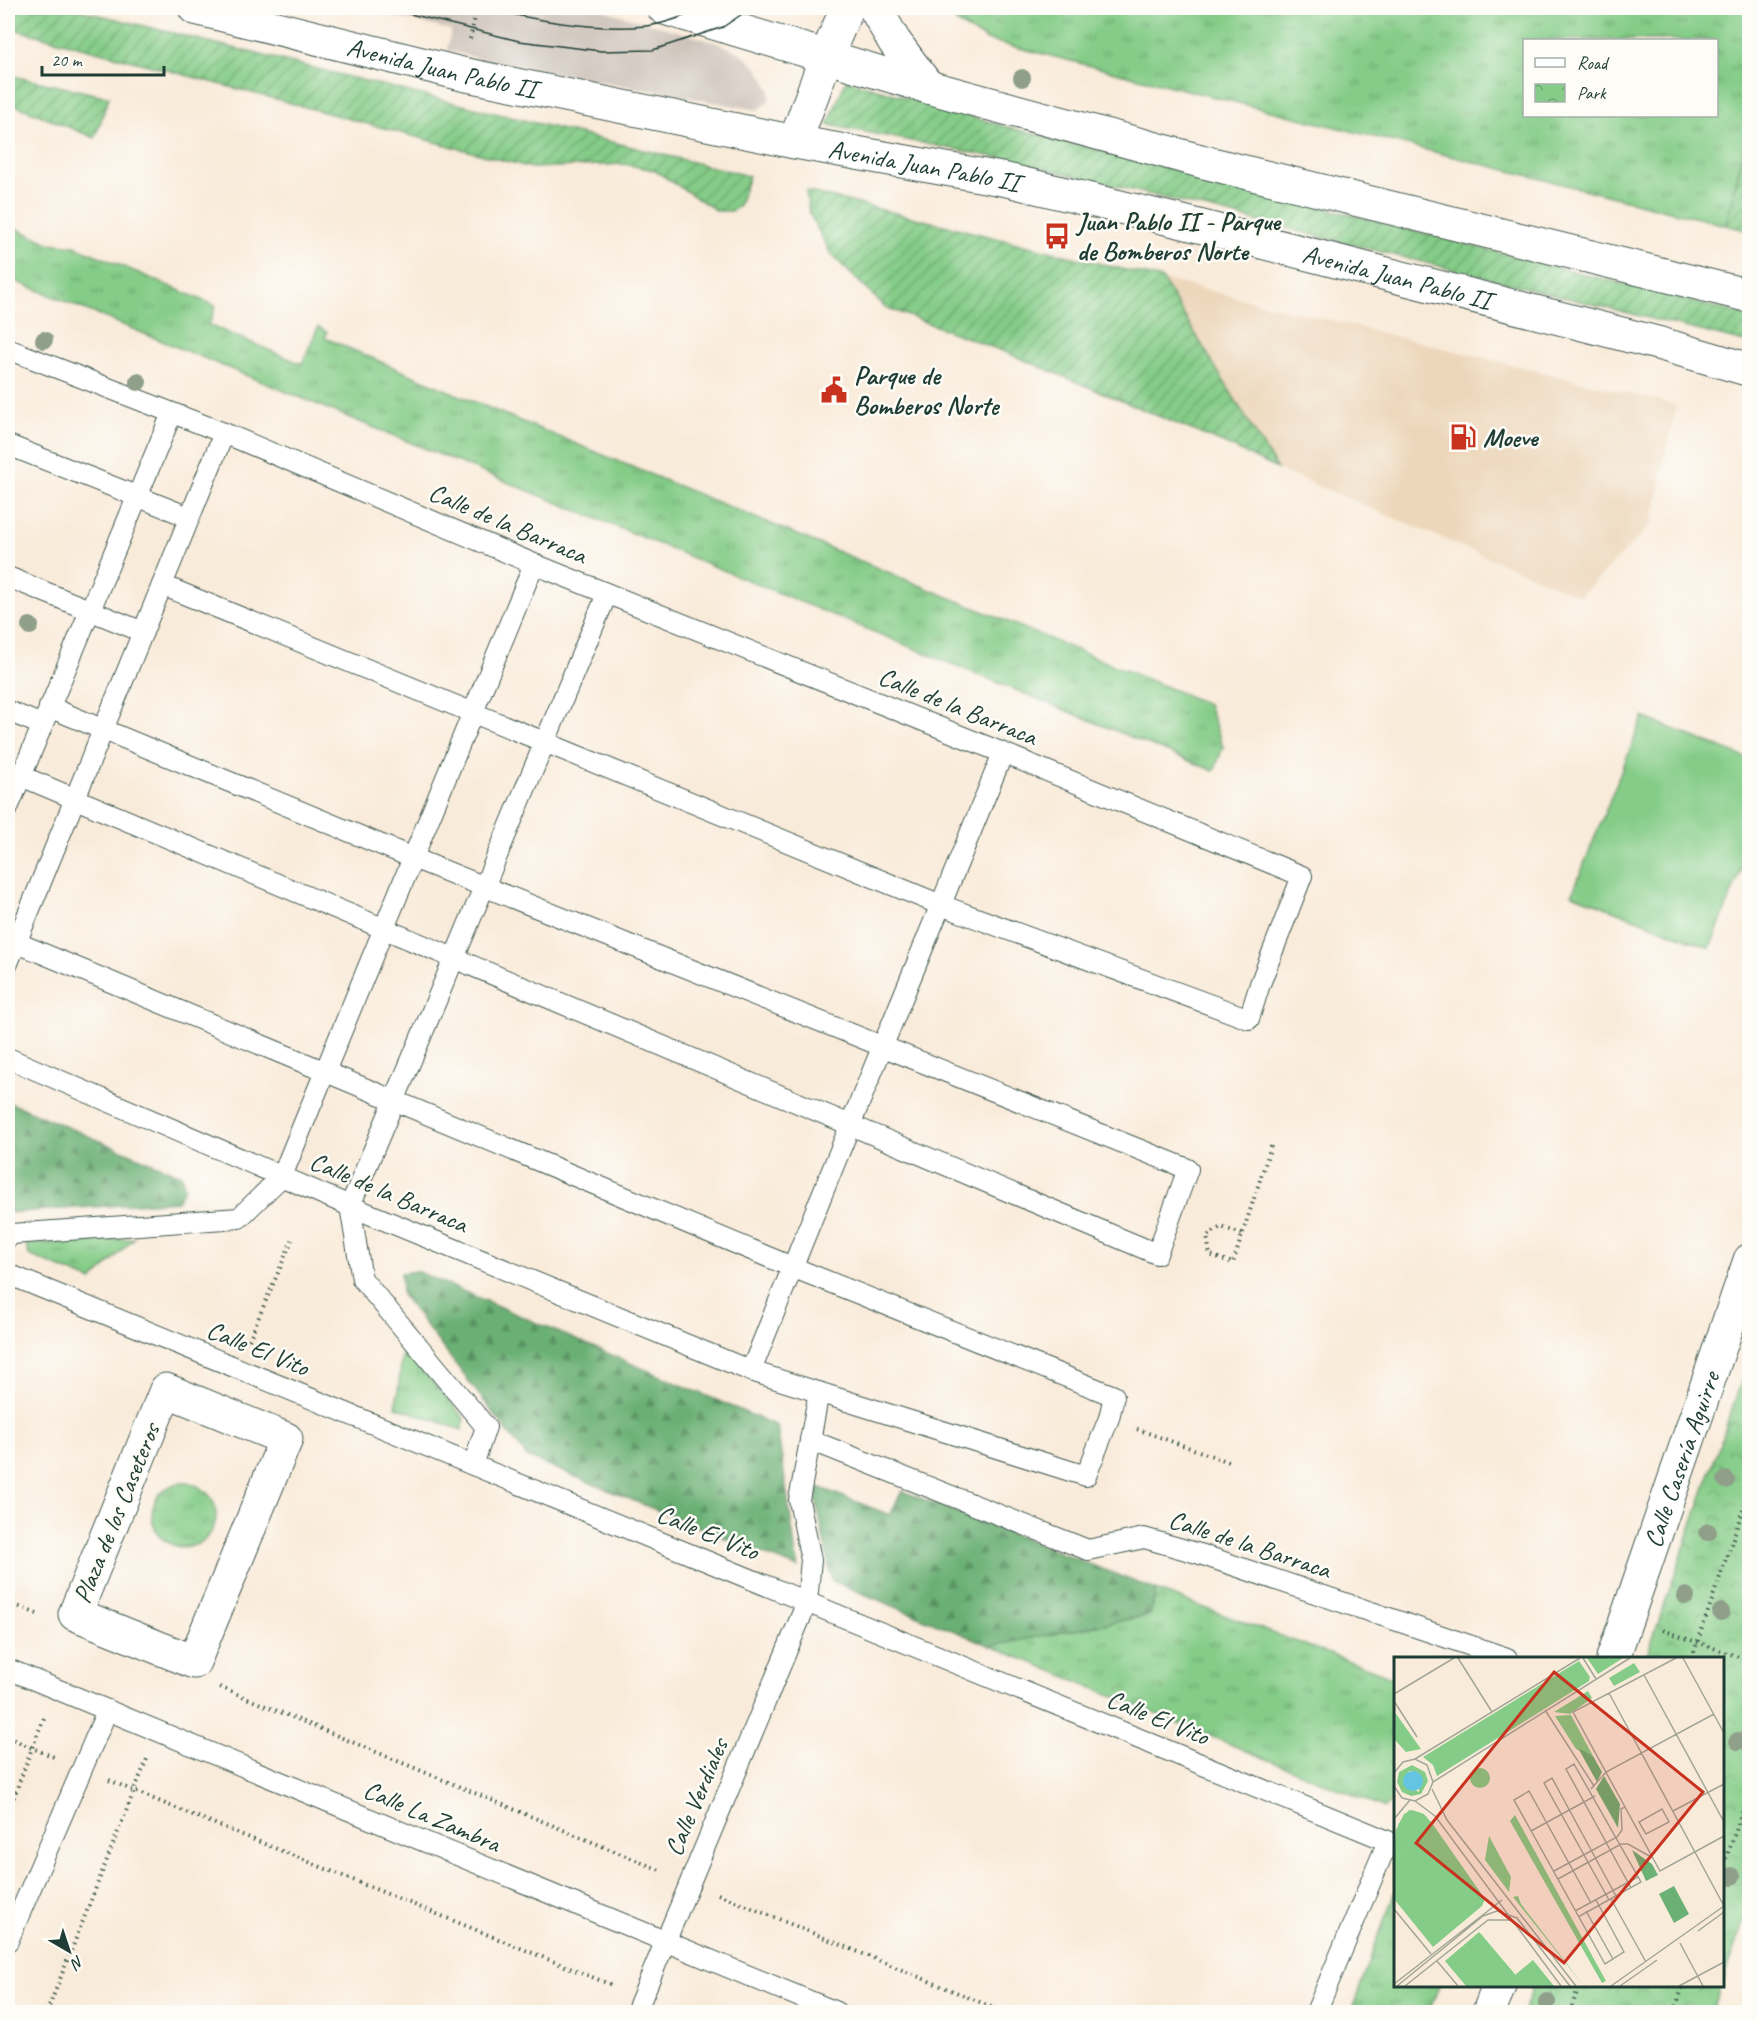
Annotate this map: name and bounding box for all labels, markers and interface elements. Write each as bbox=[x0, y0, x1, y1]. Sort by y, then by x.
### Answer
street label: Avenida Juan Pablo II bbox=[344, 30, 545, 107]
scale bar bbox=[42, 39, 164, 77]
legend bbox=[1523, 39, 1718, 117]
text: 20 m bbox=[51, 49, 84, 71]
text: Road bbox=[1577, 52, 1610, 74]
text: Park bbox=[1577, 82, 1607, 104]
street label: Avenida Juan Pablo II bbox=[826, 132, 1028, 201]
place label: Juan Pablo II - Parque de Bomberos Norte bbox=[1075, 205, 1282, 268]
bus stop icon: Juan Pablo II - Parque de Bomberos Norte bbox=[1042, 221, 1072, 251]
street label: Avenida Juan Pablo II bbox=[1299, 237, 1500, 318]
place label: Parque de Bomberos Norte bbox=[854, 359, 1001, 422]
public building icon: Parque de Bomberos Norte bbox=[819, 375, 849, 405]
place label: Moeve bbox=[1483, 421, 1540, 454]
fuel station icon: Moeve bbox=[1448, 422, 1478, 452]
street label: Calle de la Barraca bbox=[424, 475, 593, 572]
street label: Calle de la Barraca bbox=[874, 660, 1043, 754]
street label: Calle de la Barraca bbox=[305, 1144, 474, 1241]
street label: Calle El Vito bbox=[202, 1313, 315, 1384]
street label: Calle Casería Aguirre bbox=[1636, 1365, 1728, 1552]
street label: Plaza de los Caseteros bbox=[65, 1416, 168, 1608]
street label: Calle El Vito bbox=[652, 1497, 765, 1568]
street label: Calle de la Barraca bbox=[1165, 1503, 1336, 1587]
inset map bbox=[1394, 1657, 1724, 1987]
street label: Calle El Vito bbox=[1102, 1682, 1215, 1753]
street label: Calle Verdiales bbox=[657, 1732, 737, 1861]
street label: Calle La Zambra bbox=[358, 1773, 507, 1861]
north arrow bbox=[39, 1921, 99, 1981]
text: N bbox=[65, 1951, 88, 1975]

